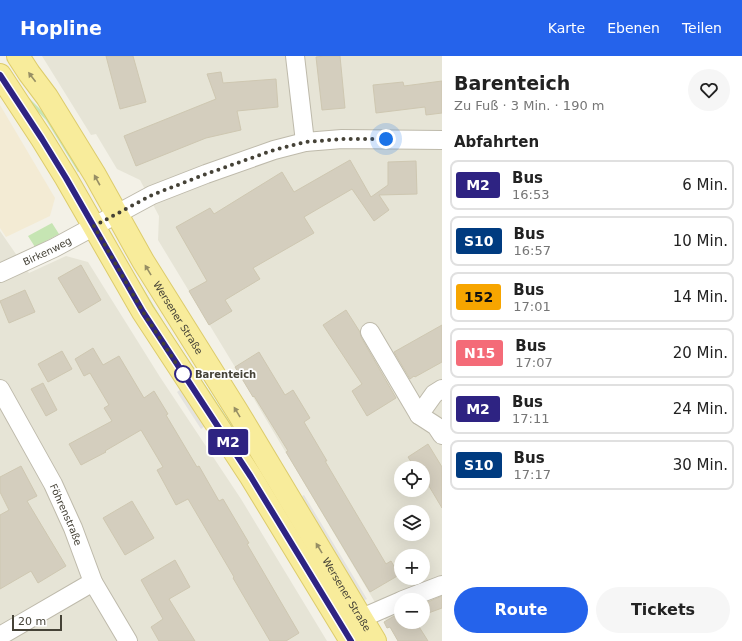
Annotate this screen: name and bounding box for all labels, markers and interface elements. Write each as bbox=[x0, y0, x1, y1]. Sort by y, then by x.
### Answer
text: Hopline bbox=[20, 17, 102, 39]
text: Karte bbox=[548, 20, 585, 36]
text: Ebenen bbox=[607, 20, 660, 36]
text: Teilen bbox=[682, 20, 722, 36]
button: heart bbox=[688, 69, 730, 111]
one-way arrow bbox=[28, 72, 36, 82]
text: Barenteich bbox=[454, 72, 570, 94]
text: Zu Fuß · 3 Min. · 190 m bbox=[454, 98, 604, 113]
your location bbox=[376, 129, 396, 149]
text: Abfahrten bbox=[454, 133, 539, 151]
text: Bus bbox=[512, 169, 543, 187]
one-way arrow bbox=[94, 174, 101, 186]
text: 6 Min. bbox=[682, 176, 728, 194]
text: M2 bbox=[466, 177, 490, 193]
text: 16:53 bbox=[512, 187, 549, 202]
text: Bus bbox=[514, 225, 545, 243]
text: 10 Min. bbox=[673, 232, 728, 250]
text: S10 bbox=[464, 233, 494, 249]
street label: Birkenweg bbox=[21, 235, 73, 268]
text: 16:57 bbox=[514, 243, 551, 258]
one-way arrow bbox=[145, 264, 152, 276]
street label: Wersener Straße bbox=[151, 279, 205, 356]
text: Bus bbox=[513, 281, 544, 299]
text: 14 Min. bbox=[673, 288, 728, 306]
text: 152 bbox=[464, 289, 493, 305]
text: 17:01 bbox=[513, 299, 551, 314]
text: Bus bbox=[515, 337, 546, 355]
text: 20 Min. bbox=[673, 344, 728, 362]
text: N15 bbox=[464, 345, 495, 361]
text: 17:07 bbox=[515, 355, 553, 370]
marker: Barenteich bbox=[174, 365, 192, 383]
place label: Barenteich bbox=[195, 369, 256, 380]
text: Bus bbox=[512, 393, 543, 411]
text: 24 Min. bbox=[673, 400, 728, 418]
text: M2 bbox=[466, 401, 490, 417]
one-way arrow bbox=[234, 406, 241, 418]
text: 17:11 bbox=[512, 411, 549, 426]
line badge: M2 bbox=[210, 429, 246, 455]
text: M2 bbox=[216, 434, 240, 450]
text: Bus bbox=[514, 449, 545, 467]
text: 30 Min. bbox=[673, 456, 728, 474]
text: S10 bbox=[464, 457, 494, 473]
map controls bbox=[394, 461, 430, 629]
button: locate bbox=[394, 461, 430, 497]
text: 17:17 bbox=[514, 467, 551, 482]
street label: Föhrenstraße bbox=[48, 482, 84, 547]
button: layers bbox=[394, 505, 430, 541]
one-way arrow bbox=[315, 542, 322, 554]
button: + bbox=[394, 549, 430, 585]
street label: Wersener Straße bbox=[320, 556, 373, 633]
button: Route bbox=[454, 587, 588, 633]
button: Tickets bbox=[596, 587, 730, 633]
button: − bbox=[394, 593, 430, 629]
scale bar bbox=[12, 613, 62, 632]
text: 20 m bbox=[18, 615, 46, 628]

